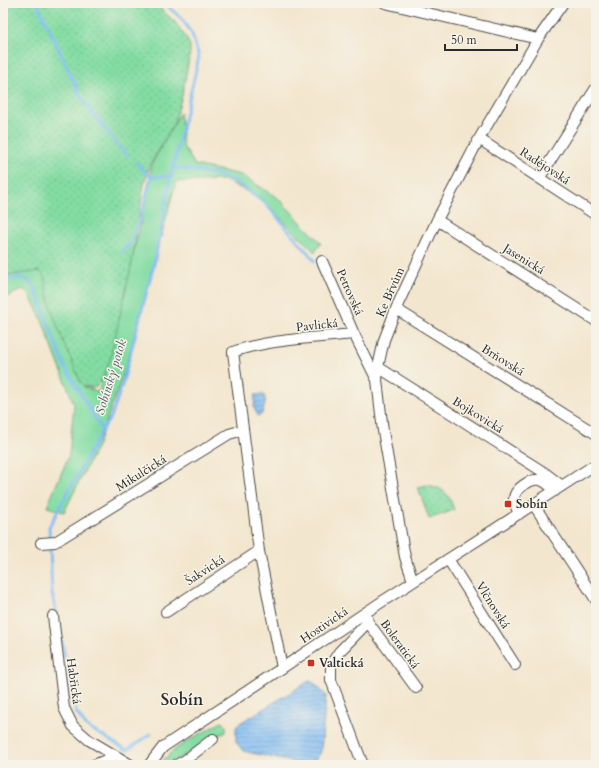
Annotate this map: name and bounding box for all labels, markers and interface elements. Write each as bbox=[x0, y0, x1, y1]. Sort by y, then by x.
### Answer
scale bar bbox=[445, 26, 517, 52]
text: 50 m bbox=[451, 32, 478, 48]
street label: Radějovská bbox=[517, 144, 574, 189]
street label: Jasenická bbox=[499, 239, 548, 278]
street label: Ke Břvům bbox=[372, 264, 408, 319]
street label: Petrovská bbox=[333, 266, 368, 318]
street label: Pavlická bbox=[295, 315, 339, 335]
water label: Sobínský potok bbox=[91, 336, 131, 417]
street label: Brňovská bbox=[479, 341, 528, 380]
street label: Bojkovická bbox=[449, 393, 507, 437]
street label: Mikulčická bbox=[113, 451, 170, 495]
place label: Sobín bbox=[516, 496, 548, 512]
marker: Sobín bbox=[503, 499, 513, 509]
street label: Šakvická bbox=[182, 550, 229, 589]
street label: Vlčnovská bbox=[472, 579, 514, 632]
street label: Hostivická bbox=[297, 603, 352, 647]
street label: Boleratická bbox=[377, 616, 424, 672]
place label: Valtická bbox=[319, 655, 364, 671]
street label: Habřická bbox=[63, 657, 85, 706]
marker: Valtická bbox=[306, 658, 316, 668]
district label: Sobín bbox=[161, 689, 204, 711]

